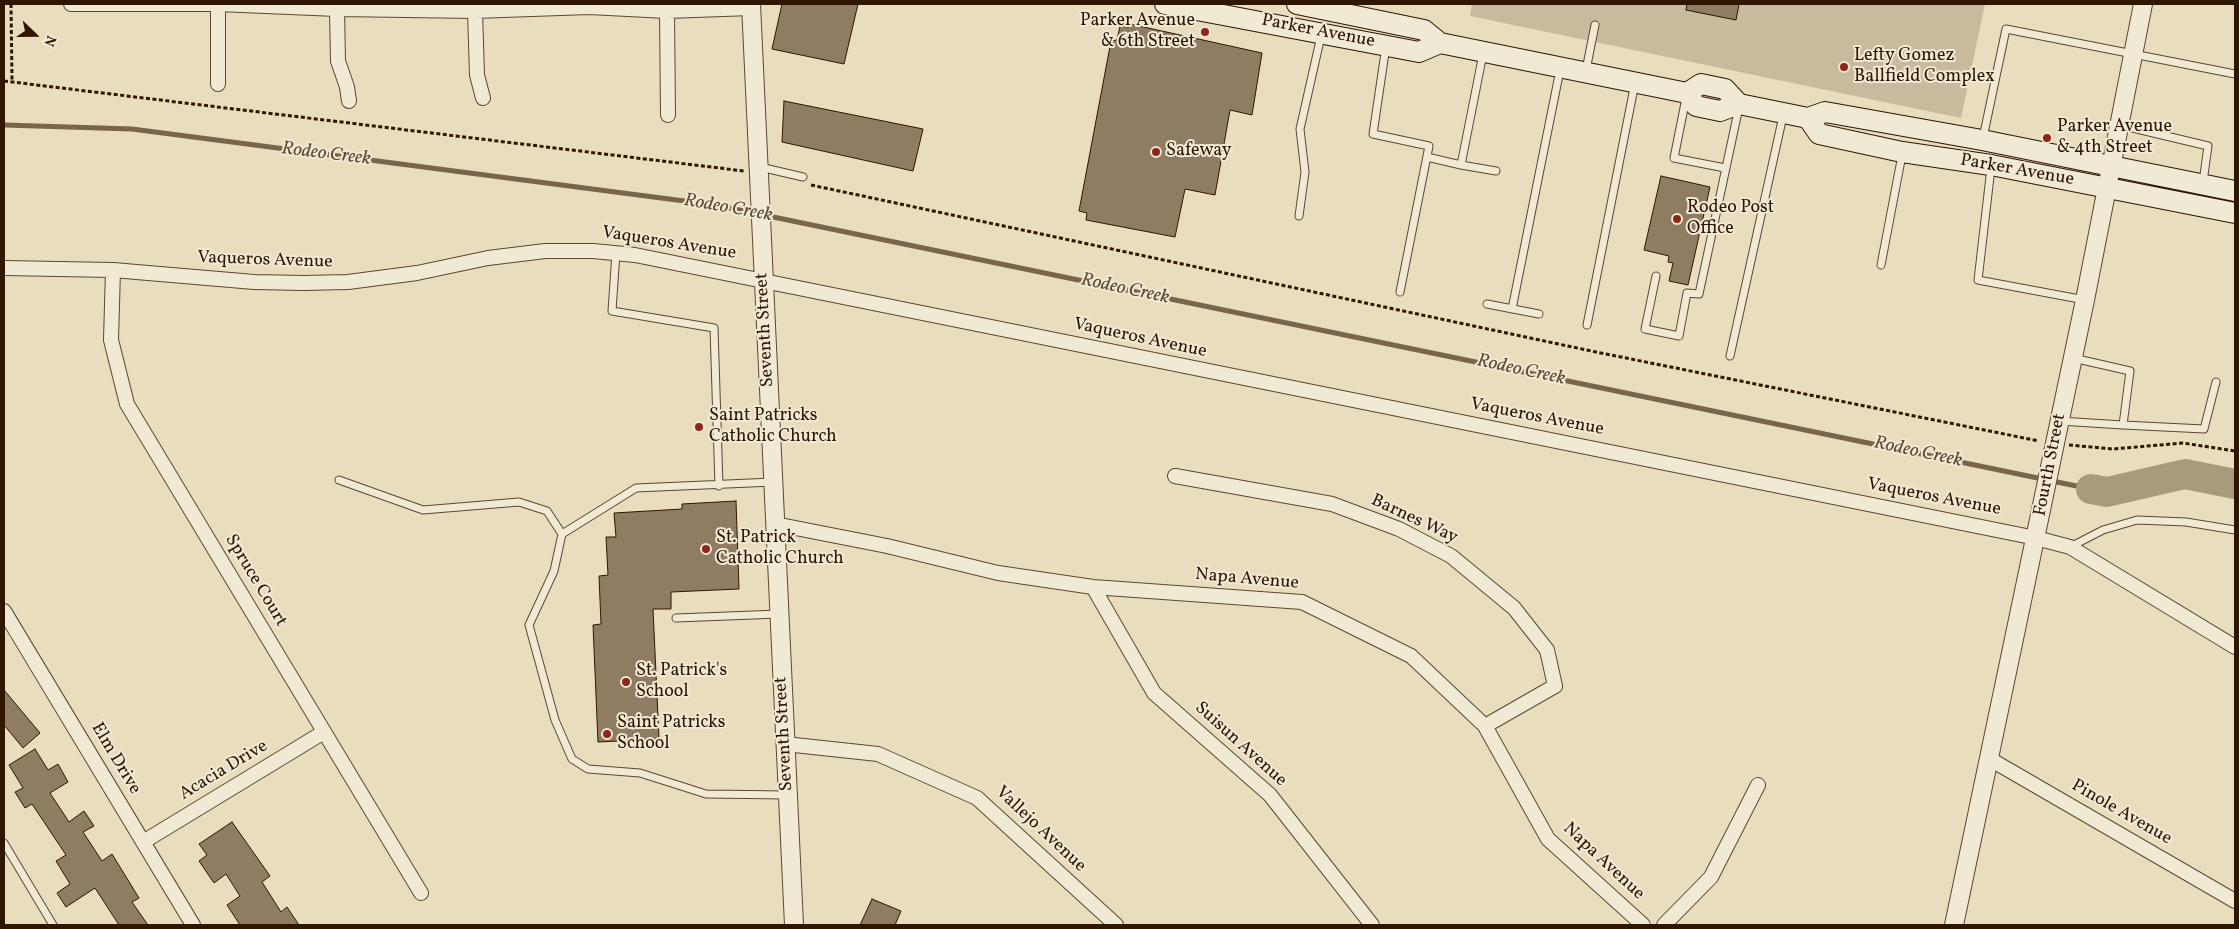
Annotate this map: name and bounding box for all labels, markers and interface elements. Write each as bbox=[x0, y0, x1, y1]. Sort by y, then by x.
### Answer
north arrow bbox=[10, 10, 60, 60]
street label: Parker Avenue bbox=[1259, 10, 1377, 54]
place label: Parker Avenue & 6th Street bbox=[1080, 11, 1195, 54]
marker: Parker Avenue & 6th Street bbox=[1199, 26, 1211, 38]
text: N bbox=[39, 33, 60, 49]
place label: Lefty Gomez Ballfield Complex bbox=[1854, 46, 1995, 88]
marker: Lefty Gomez Ballfield Complex bbox=[1838, 61, 1850, 73]
place label: Parker Avenue & 4th Street bbox=[2057, 117, 2172, 160]
marker: Parker Avenue & 4th Street bbox=[2041, 132, 2053, 144]
water label: Rodeo Creek bbox=[280, 138, 372, 172]
place label: Safeway bbox=[1166, 141, 1232, 163]
marker: Safeway bbox=[1150, 146, 1162, 158]
street label: Parker Avenue bbox=[1958, 150, 2076, 192]
water label: Rodeo Creek bbox=[682, 190, 774, 228]
place label: Rodeo Post Office bbox=[1687, 198, 1774, 240]
marker: Rodeo Post Office bbox=[1671, 213, 1683, 225]
street label: Vaqueros Avenue bbox=[600, 223, 738, 265]
street label: Vaqueros Avenue bbox=[197, 248, 333, 274]
water label: Rodeo Creek bbox=[1079, 270, 1171, 310]
street label: Seventh Street bbox=[752, 272, 780, 388]
street label: Vaqueros Avenue bbox=[1071, 314, 1209, 364]
water label: Rodeo Creek bbox=[1475, 351, 1567, 391]
street label: Vaqueros Avenue bbox=[1468, 394, 1606, 442]
place label: Saint Patricks Catholic Church bbox=[709, 406, 837, 448]
street label: Fourth Street bbox=[2030, 412, 2072, 518]
marker: Saint Patricks Catholic Church bbox=[693, 421, 705, 433]
water label: Rodeo Creek bbox=[1872, 433, 1964, 473]
street label: Vaqueros Avenue bbox=[1865, 474, 2003, 522]
street label: Barnes Way bbox=[1367, 491, 1461, 549]
place label: St. Patrick Catholic Church bbox=[716, 528, 844, 570]
street label: Spruce Court bbox=[219, 531, 291, 631]
marker: St. Patrick Catholic Church bbox=[700, 543, 712, 555]
street label: Napa Avenue bbox=[1194, 565, 1300, 595]
place label: St. Patrick's School bbox=[636, 661, 727, 704]
marker: St. Patrick's School bbox=[620, 676, 632, 688]
street label: Seventh Street bbox=[771, 676, 799, 792]
street label: Suisun Avenue bbox=[1189, 698, 1291, 792]
place label: Saint Patricks School bbox=[617, 713, 726, 756]
street label: Elm Drive bbox=[85, 719, 145, 799]
marker: Saint Patricks School bbox=[601, 728, 613, 740]
street label: Acacia Drive bbox=[176, 736, 272, 806]
street label: Pinole Avenue bbox=[2067, 776, 2175, 850]
street label: Vallejo Avenue bbox=[990, 782, 1090, 878]
street label: Napa Avenue bbox=[1558, 819, 1648, 905]

